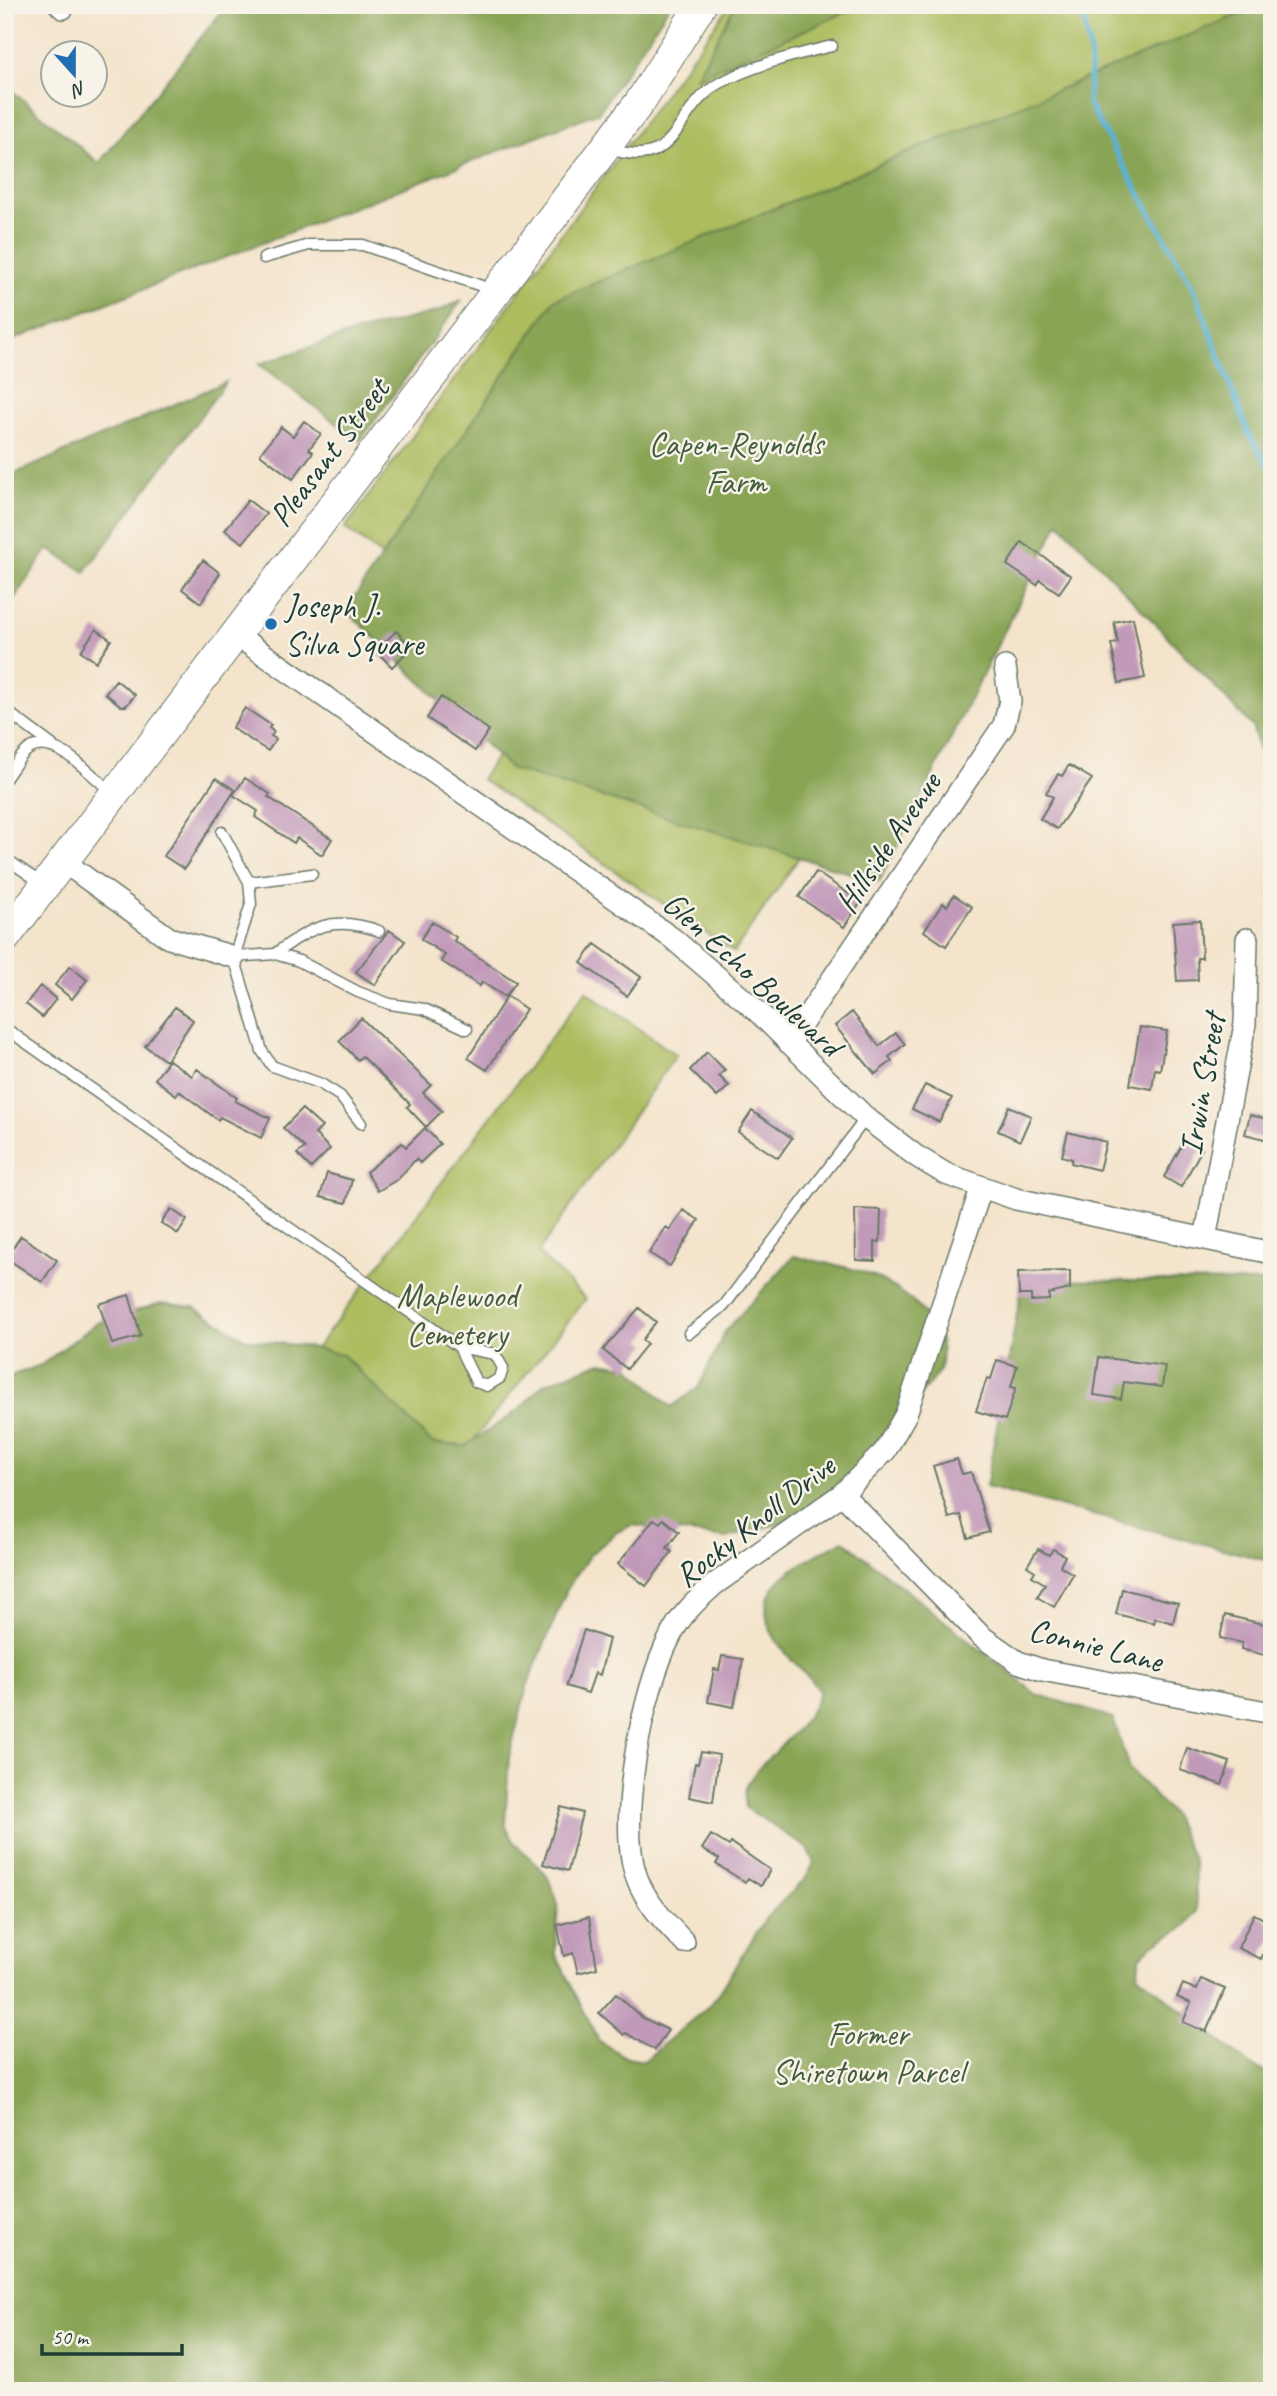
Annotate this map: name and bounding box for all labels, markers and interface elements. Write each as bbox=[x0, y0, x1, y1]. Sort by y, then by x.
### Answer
north arrow bbox=[38, 38, 108, 108]
text: N bbox=[67, 76, 90, 103]
street label: Pleasant Street bbox=[259, 368, 400, 535]
park label: Capen-Reynolds Farm bbox=[649, 423, 826, 503]
place label: Joseph J. Silva Square bbox=[283, 585, 426, 665]
marker: Joseph J. Silva Square bbox=[263, 616, 279, 632]
street label: Hillside Avenue bbox=[825, 762, 952, 921]
street label: Glen Echo Boulevard bbox=[654, 882, 854, 1069]
street label: Irwin Street bbox=[1169, 1006, 1236, 1158]
park label: Maplewood Cemetery bbox=[397, 1275, 522, 1355]
street label: Rocky Knoll Drive bbox=[666, 1444, 845, 1596]
street label: Connie Lane bbox=[1025, 1608, 1169, 1682]
park label: Former Shiretown Parcel bbox=[772, 2013, 969, 2093]
scale bar bbox=[42, 2312, 182, 2356]
text: 50 m bbox=[52, 2324, 90, 2350]

